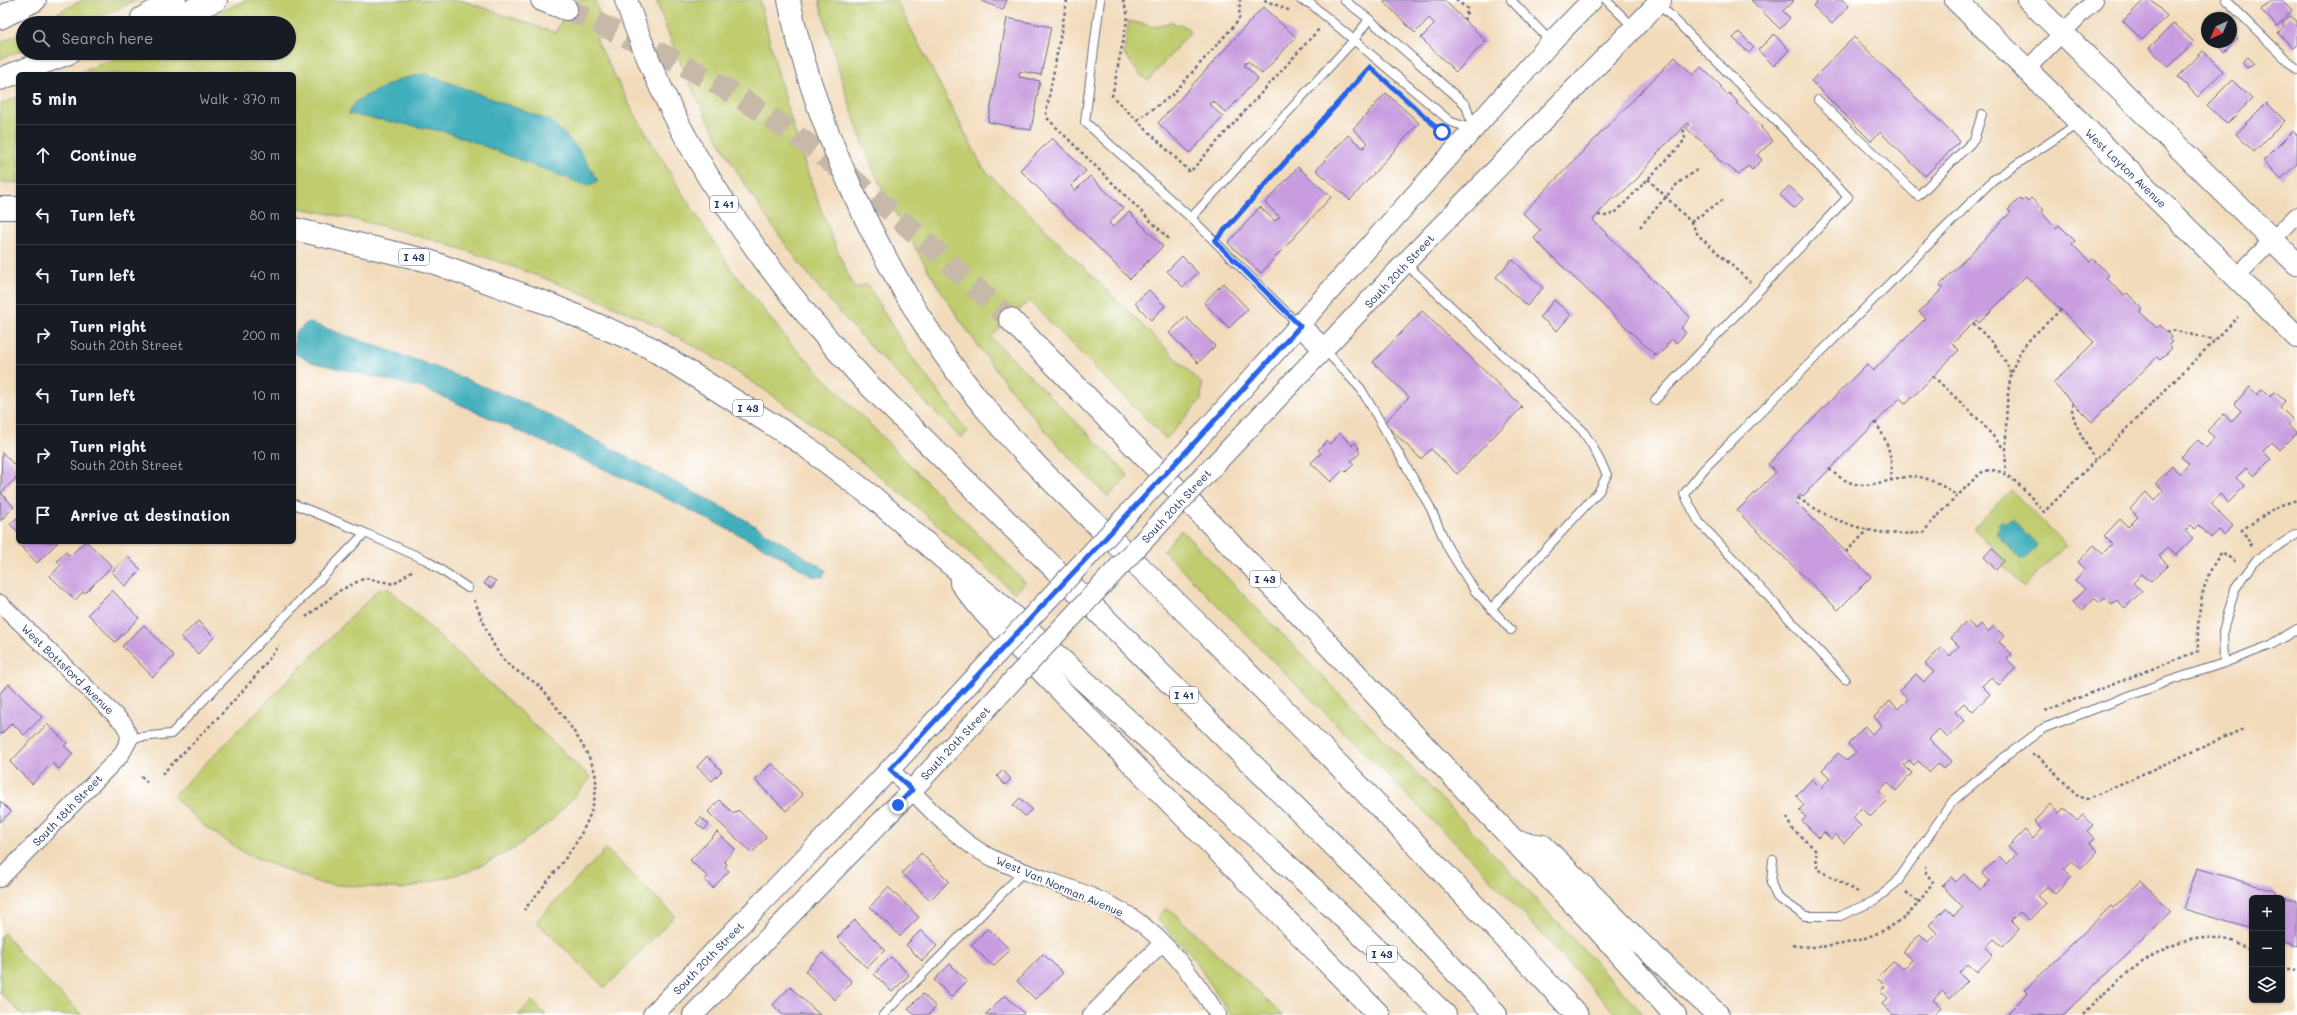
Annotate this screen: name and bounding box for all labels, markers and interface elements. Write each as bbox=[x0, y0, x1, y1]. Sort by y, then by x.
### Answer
north arrow bbox=[2201, 12, 2237, 48]
search box bbox=[16, 16, 296, 60]
icon: search bbox=[30, 27, 52, 49]
text: Search here bbox=[62, 28, 153, 48]
text: 5 min bbox=[32, 87, 77, 109]
text: Walk · 370 m bbox=[199, 90, 280, 107]
route start bbox=[1433, 123, 1451, 141]
street label: West Layton Avenue bbox=[2082, 125, 2170, 211]
icon: ahead bbox=[32, 144, 54, 166]
text: Continue bbox=[70, 145, 137, 165]
text: 30 m bbox=[250, 146, 280, 163]
road number: I 41 bbox=[710, 196, 738, 212]
icon: left bbox=[32, 204, 54, 226]
text: Turn left bbox=[70, 205, 135, 225]
text: 80 m bbox=[250, 206, 280, 223]
street label: South 20th Street bbox=[1361, 231, 1437, 311]
road number: I 43 bbox=[399, 249, 429, 265]
icon: left bbox=[32, 264, 54, 286]
text: Turn left bbox=[70, 265, 135, 285]
text: 40 m bbox=[250, 266, 280, 283]
text: Turn right bbox=[70, 316, 147, 336]
icon: right bbox=[32, 324, 54, 346]
text: 200 m bbox=[242, 326, 280, 343]
text: South 20th Street bbox=[70, 336, 183, 353]
icon: left bbox=[32, 384, 54, 406]
text: Turn left bbox=[70, 385, 135, 405]
text: 10 m bbox=[252, 386, 280, 403]
road number: I 43 bbox=[733, 400, 763, 416]
text: Turn right bbox=[70, 436, 147, 456]
icon: right bbox=[32, 444, 54, 466]
text: 10 m bbox=[252, 446, 280, 463]
text: South 20th Street bbox=[70, 456, 183, 473]
street label: South 20th Street bbox=[1138, 466, 1214, 546]
icon: arrive bbox=[32, 504, 54, 526]
text: Arrive at destination bbox=[70, 505, 230, 525]
road number: I 43 bbox=[1250, 571, 1280, 587]
street label: West Bottsford Avenue bbox=[18, 621, 118, 717]
road number: I 41 bbox=[1170, 687, 1198, 703]
street label: South 20th Street bbox=[917, 703, 993, 783]
street label: South 18th Street bbox=[29, 771, 105, 849]
route end bbox=[889, 796, 907, 814]
street label: West Van Norman Avenue bbox=[994, 852, 1126, 920]
map controls bbox=[2249, 895, 2285, 1003]
button: + bbox=[2249, 895, 2285, 931]
street label: South 20th Street bbox=[669, 918, 747, 998]
button: − bbox=[2249, 931, 2285, 967]
road number: I 43 bbox=[1367, 946, 1397, 962]
button: layers bbox=[2249, 967, 2285, 1003]

